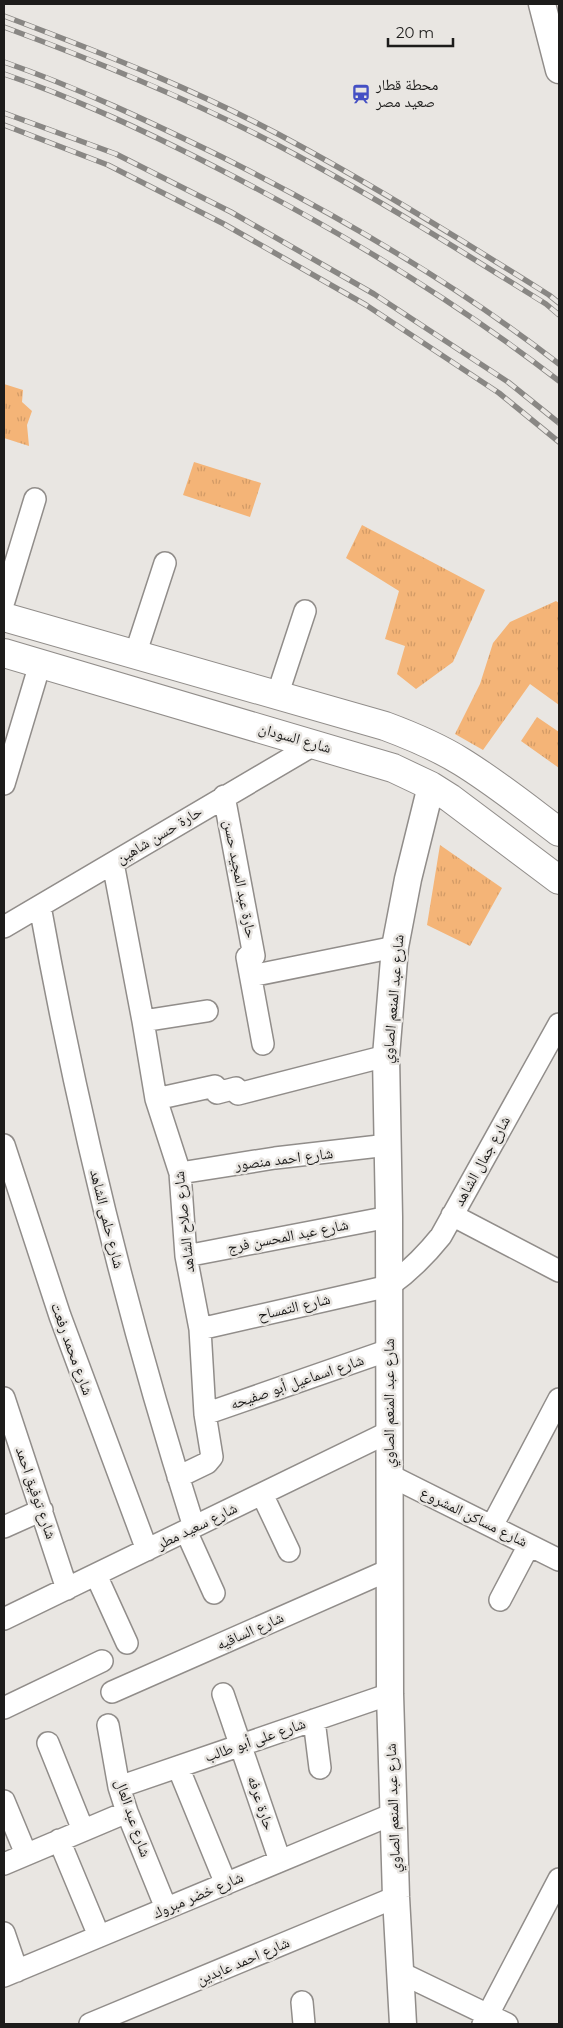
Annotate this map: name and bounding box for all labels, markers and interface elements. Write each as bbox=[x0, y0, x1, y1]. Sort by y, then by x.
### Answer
scale bar bbox=[388, 15, 453, 47]
text: 20 m bbox=[396, 23, 434, 42]
place label: محطة قطار صعيد مصر bbox=[375, 75, 438, 111]
station icon: محطة قطار صعيد مصر bbox=[350, 83, 372, 105]
street label: شارع السودان bbox=[256, 718, 334, 758]
street label: حارة حسن شاهين bbox=[112, 801, 206, 869]
street label: حارة عبد المجيد حسن bbox=[219, 818, 261, 940]
street label: شارع عبد المنعم الصاوي bbox=[377, 934, 410, 1064]
street label: شارع جمال الشاهد bbox=[449, 1112, 515, 1210]
street label: شارع احمد منصور bbox=[233, 1143, 334, 1175]
street label: شارع حلمى الشاهد bbox=[85, 1167, 129, 1271]
street label: شارع صلاح الشاهد bbox=[169, 1170, 199, 1274]
street label: شارع عبد المحسن فرج bbox=[226, 1214, 350, 1258]
street label: شارع التمساح bbox=[256, 1289, 332, 1325]
street label: شارع محمد رفعت bbox=[46, 1300, 98, 1398]
street label: شارع عبد المنعم الصاوي bbox=[379, 1338, 401, 1468]
street label: شارع اسماعيل أبو صفيحه bbox=[228, 1350, 367, 1414]
street label: شارع توفيق احمد bbox=[11, 1444, 61, 1542]
street label: شارع مساكن المشروع bbox=[417, 1482, 531, 1552]
street label: شارع سعيد مطر bbox=[152, 1498, 241, 1555]
street label: شارع الساقيه bbox=[213, 1607, 287, 1655]
street label: شارع على أبو طالب bbox=[202, 1713, 308, 1767]
street label: شارع عبد المنعم الصاوي bbox=[381, 1743, 407, 1873]
street label: حارة عرفه bbox=[244, 1773, 279, 1833]
street label: شارع عبد العال bbox=[110, 1776, 156, 1860]
street label: شارع خضر مبروك bbox=[150, 1867, 246, 1923]
street label: شارع احمد عابدين bbox=[193, 1932, 293, 1990]

